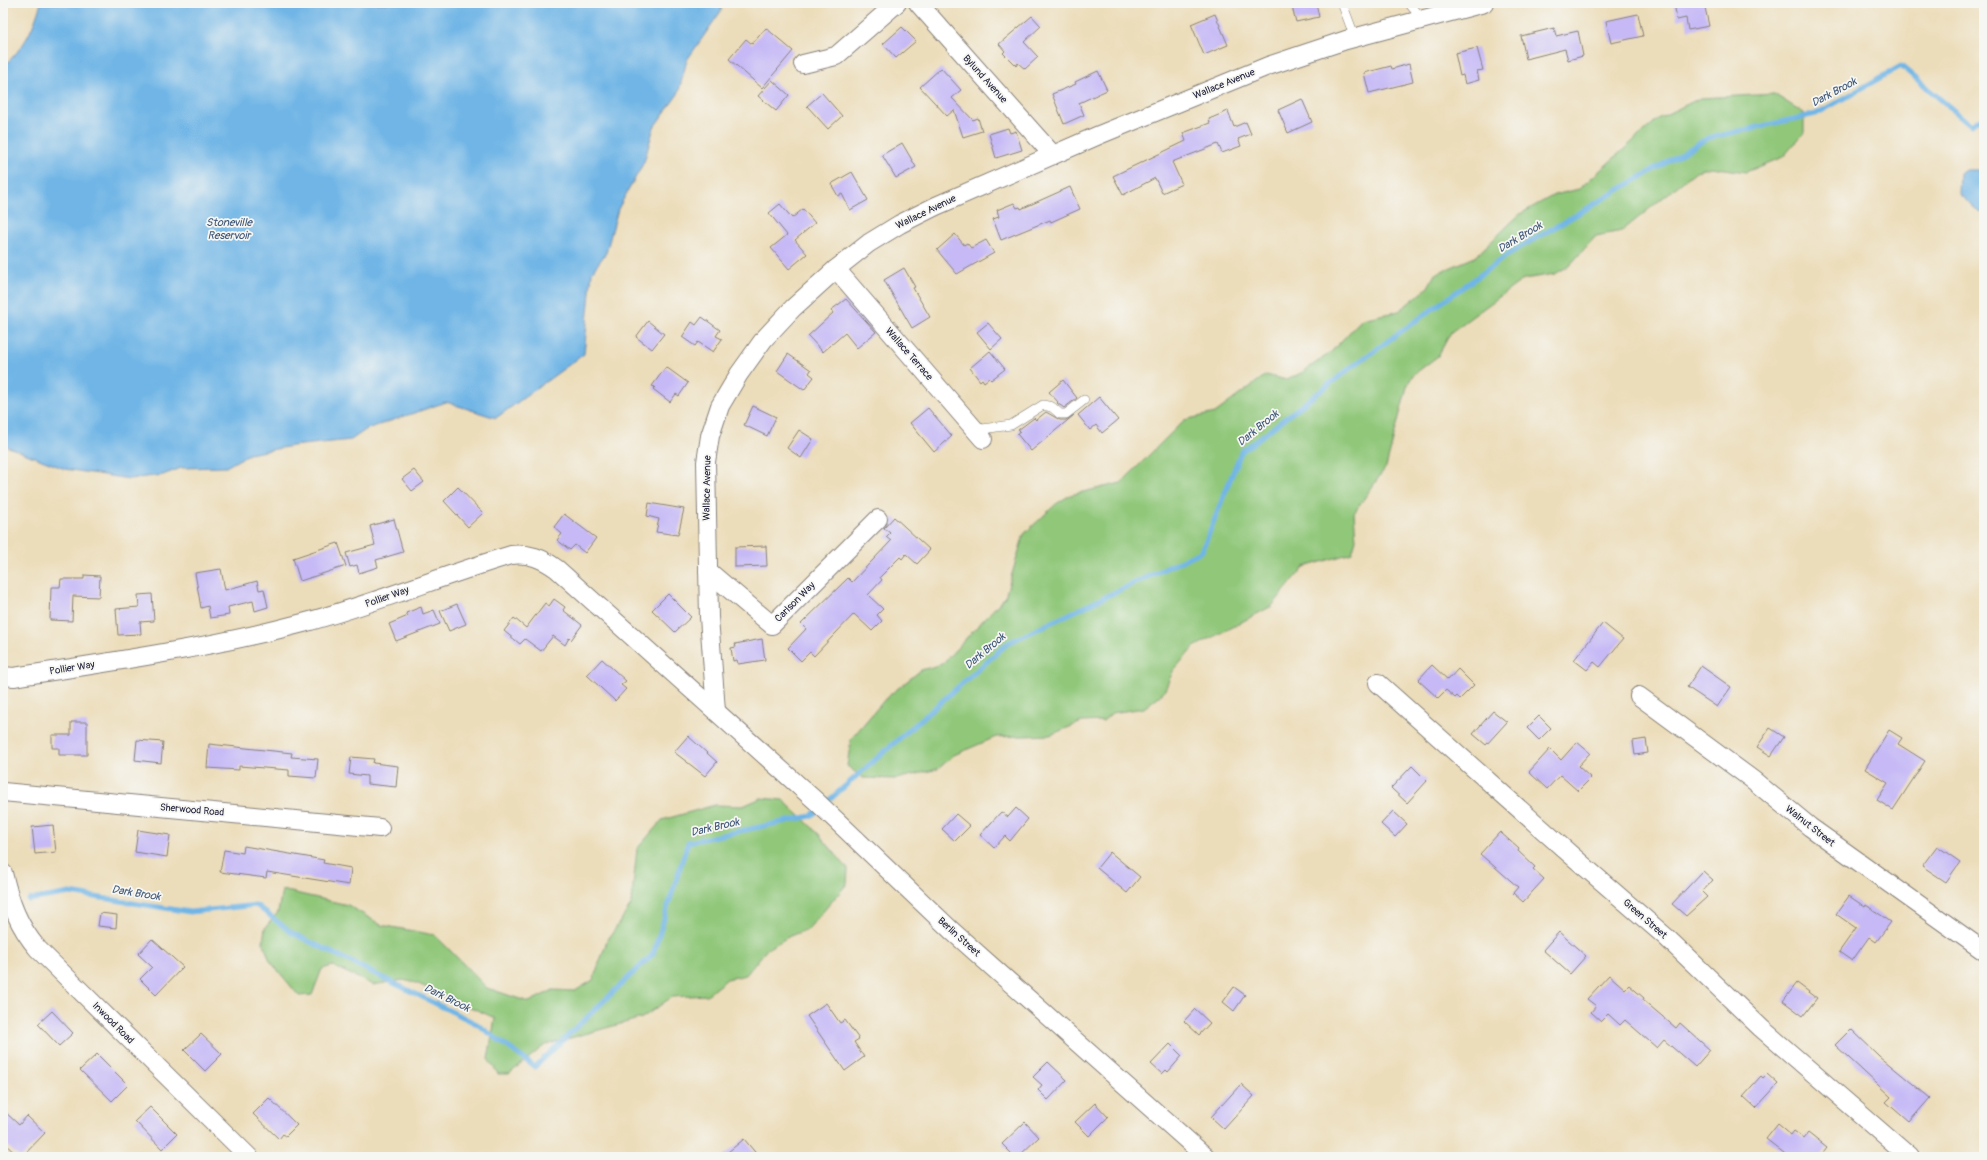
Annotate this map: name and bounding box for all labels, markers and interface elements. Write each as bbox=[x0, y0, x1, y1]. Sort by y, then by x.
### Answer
street label: Bylund Avenue bbox=[960, 52, 1010, 106]
street label: Wallace Avenue bbox=[1191, 66, 1257, 102]
water label: Dark Brook bbox=[1809, 74, 1860, 109]
street label: Wallace Avenue bbox=[894, 192, 958, 232]
water label: Stoneville Reservoir bbox=[206, 216, 254, 242]
water label: Dark Brook bbox=[1496, 218, 1546, 255]
street label: Wallace Terrace bbox=[883, 325, 935, 383]
water label: Dark Brook bbox=[1235, 407, 1282, 449]
street label: Wallace Avenue bbox=[700, 455, 714, 521]
street label: Carlson Way bbox=[772, 579, 818, 625]
street label: Pollier Way bbox=[364, 584, 411, 610]
water label: Dark Brook bbox=[962, 629, 1009, 672]
street label: Pollier Way bbox=[49, 658, 96, 677]
street label: Sherwood Road bbox=[159, 801, 225, 819]
street label: Walnut Street bbox=[1783, 803, 1838, 850]
water label: Dark Brook bbox=[690, 815, 742, 839]
water label: Dark Brook bbox=[111, 883, 163, 903]
street label: Green Street bbox=[1620, 897, 1670, 942]
street label: Berlin Street bbox=[935, 915, 983, 960]
water label: Dark Brook bbox=[422, 981, 473, 1015]
street label: Inwood Road bbox=[90, 1000, 136, 1046]

